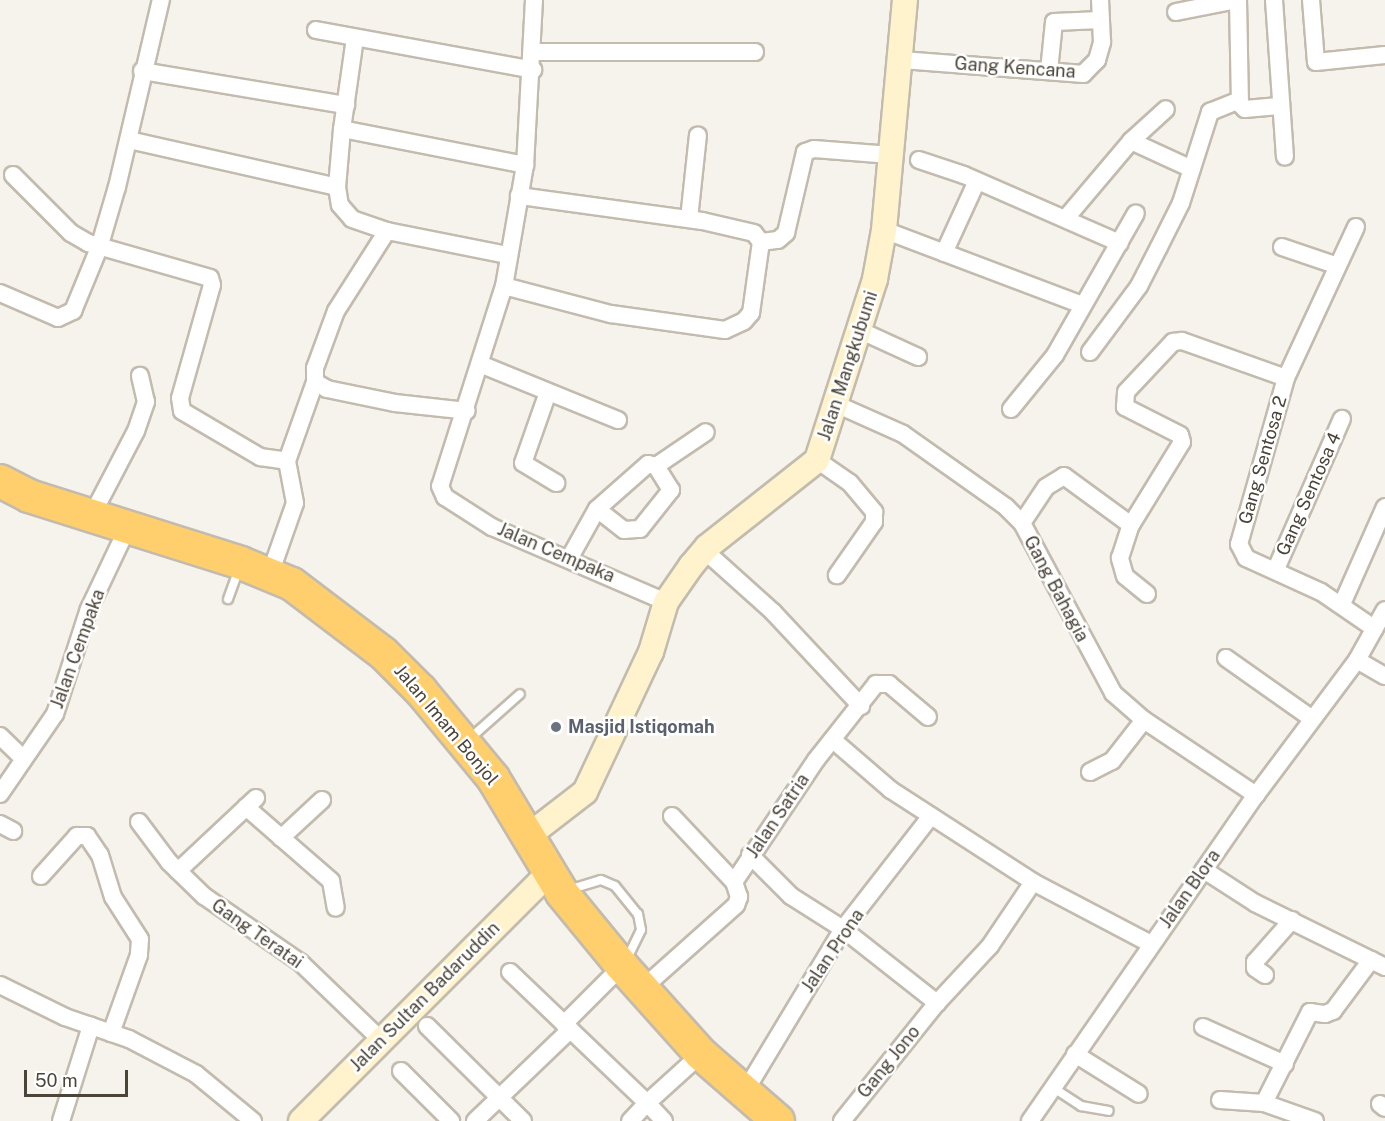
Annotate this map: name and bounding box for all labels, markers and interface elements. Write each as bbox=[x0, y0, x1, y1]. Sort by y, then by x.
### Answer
street label: Gang Kencana bbox=[954, 53, 1076, 83]
street label: Jalan Mangkubumi bbox=[814, 288, 882, 444]
street label: Gang Sentosa 2 bbox=[1234, 393, 1292, 527]
street label: Gang Sentosa 4 bbox=[1272, 429, 1346, 559]
street label: Jalan Cempaka bbox=[494, 519, 618, 587]
street label: Gang Bahagia bbox=[1019, 532, 1093, 646]
street label: Jalan Cempaka bbox=[46, 586, 110, 712]
street label: Jalan Imam Bonjol bbox=[389, 660, 503, 790]
place label: Masjid Istiqomah bbox=[568, 716, 715, 738]
marker: Masjid Istiqomah bbox=[549, 720, 563, 734]
street label: Jalan Satria bbox=[742, 770, 814, 862]
street label: Jalan Blora bbox=[1155, 846, 1225, 932]
street label: Gang Teratai bbox=[207, 895, 307, 973]
street label: Jalan Prona bbox=[797, 905, 869, 997]
street label: Jalan Sultan Badaruddin bbox=[346, 918, 504, 1076]
street label: Gang Jono bbox=[853, 1021, 925, 1103]
scale bar bbox=[27, 1058, 130, 1096]
text: 50 m bbox=[35, 1070, 78, 1091]

